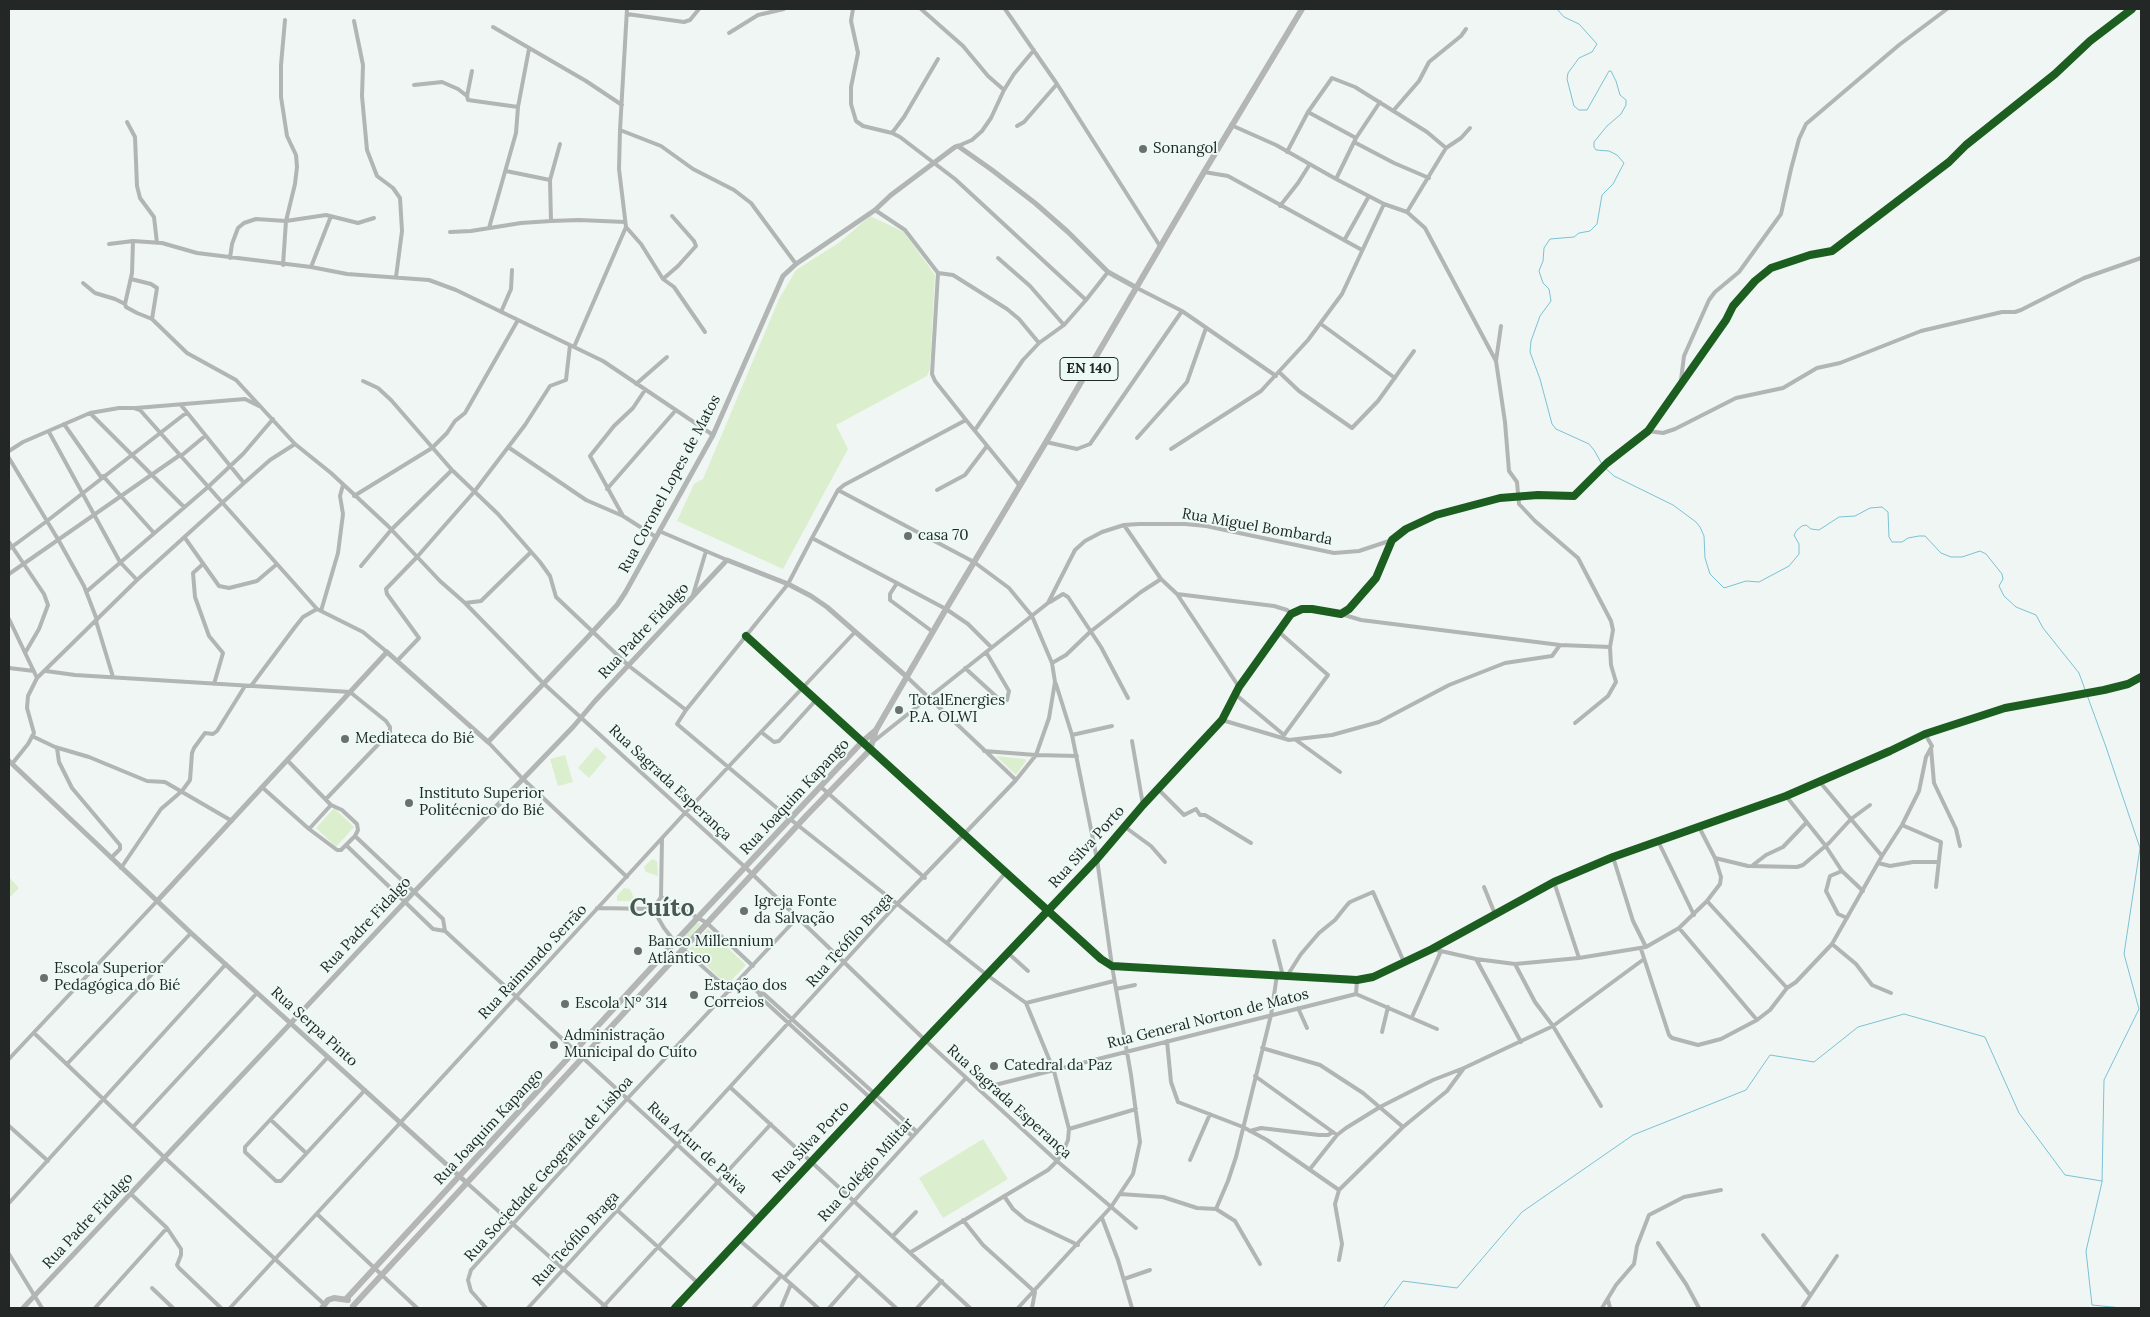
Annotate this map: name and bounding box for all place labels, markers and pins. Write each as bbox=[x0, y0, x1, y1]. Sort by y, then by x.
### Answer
place label: Sonangol bbox=[1153, 140, 1217, 158]
marker: Sonangol bbox=[1137, 143, 1149, 155]
place label: casa 70 bbox=[918, 527, 969, 545]
marker: casa 70 bbox=[902, 530, 914, 542]
place label: TotalEnergies P.A. OLWI bbox=[909, 692, 1005, 727]
marker: TotalEnergies P.A. OLWI bbox=[893, 704, 905, 716]
place label: Mediateca do Bié bbox=[355, 730, 474, 748]
marker: Mediateca do Bié bbox=[339, 733, 351, 745]
place label: Instituto Superior Politécnico do Bié bbox=[419, 785, 544, 820]
marker: Instituto Superior Politécnico do Bié bbox=[403, 797, 415, 809]
place label: Igreja Fonte da Salvação bbox=[754, 893, 837, 928]
marker: Igreja Fonte da Salvação bbox=[738, 905, 750, 917]
place label: Banco Millennium Atlântico bbox=[648, 933, 774, 968]
marker: Banco Millennium Atlântico bbox=[632, 945, 644, 957]
place label: Escola Superior Pedagógica do Bié bbox=[54, 960, 180, 995]
marker: Escola Superior Pedagógica do Bié bbox=[38, 972, 50, 984]
place label: Estação dos Correios bbox=[704, 977, 787, 1012]
marker: Estação dos Correios bbox=[688, 989, 700, 1001]
place label: Escola Nº 314 bbox=[575, 995, 667, 1013]
marker: Escola Nº 314 bbox=[559, 998, 571, 1010]
place label: Administração Municipal do Cuíto bbox=[564, 1027, 697, 1062]
marker: Administração Municipal do Cuíto bbox=[548, 1039, 560, 1051]
place label: Catedral da Paz bbox=[1004, 1057, 1112, 1075]
marker: Catedral da Paz bbox=[988, 1060, 1000, 1072]

